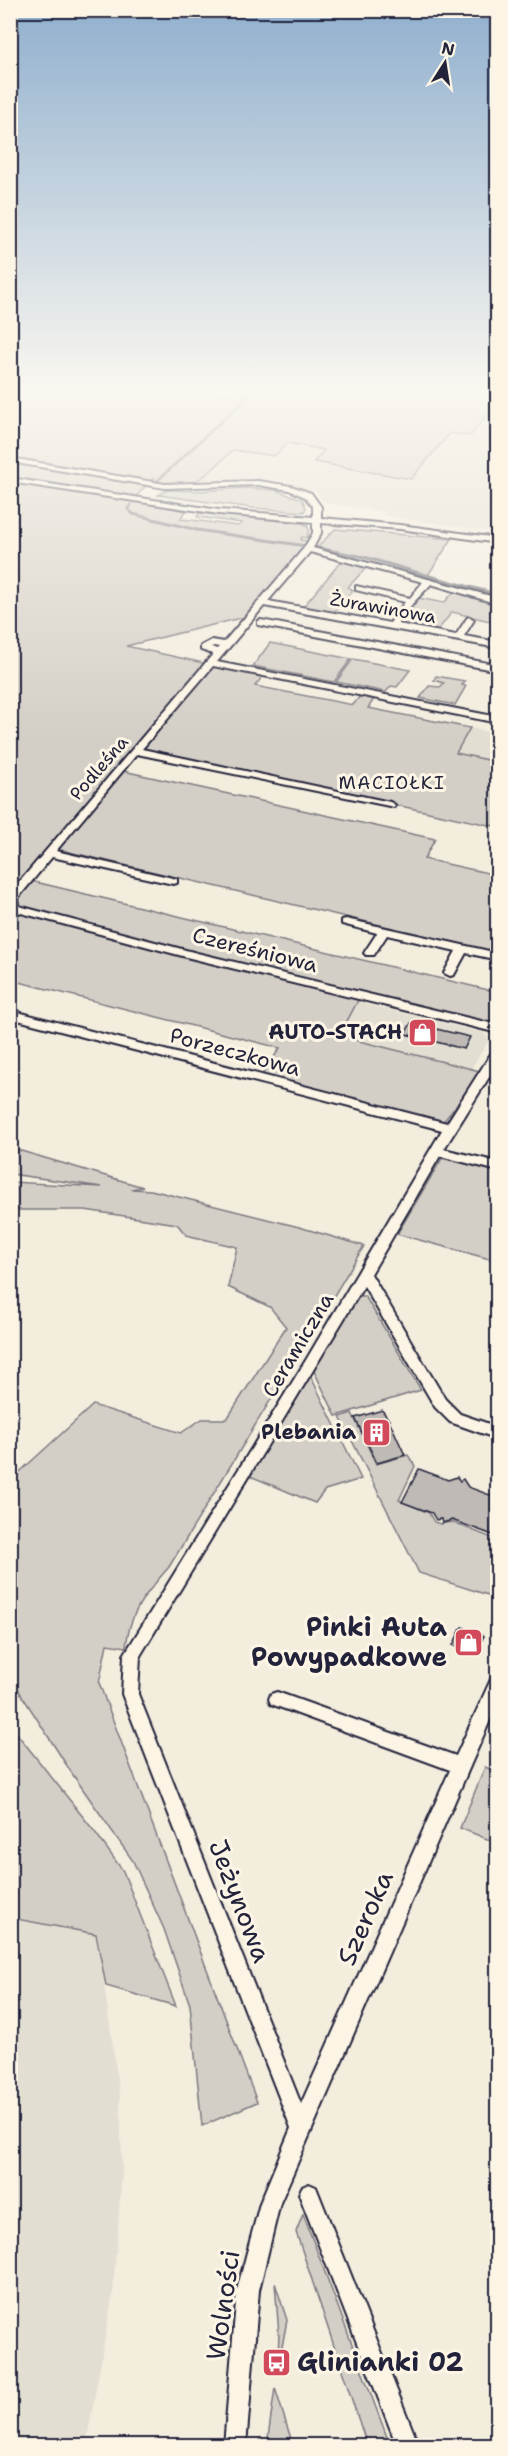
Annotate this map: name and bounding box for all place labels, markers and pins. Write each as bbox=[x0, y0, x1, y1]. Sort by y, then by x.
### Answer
shop icon: AUTO-STACH bbox=[407, 1016, 439, 1048]
place label: AUTO-STACH bbox=[268, 1018, 402, 1046]
building icon: Plebania bbox=[361, 1416, 393, 1448]
place label: Plebania bbox=[261, 1418, 357, 1446]
place label: Pinki Auta Powypadkowe bbox=[251, 1609, 447, 1674]
shop icon: Pinki Auta Powypadkowe bbox=[452, 1626, 484, 1658]
place label: Glinianki 02 bbox=[297, 2344, 464, 2379]
bus stop icon: Glinianki 02 bbox=[260, 2346, 292, 2378]

